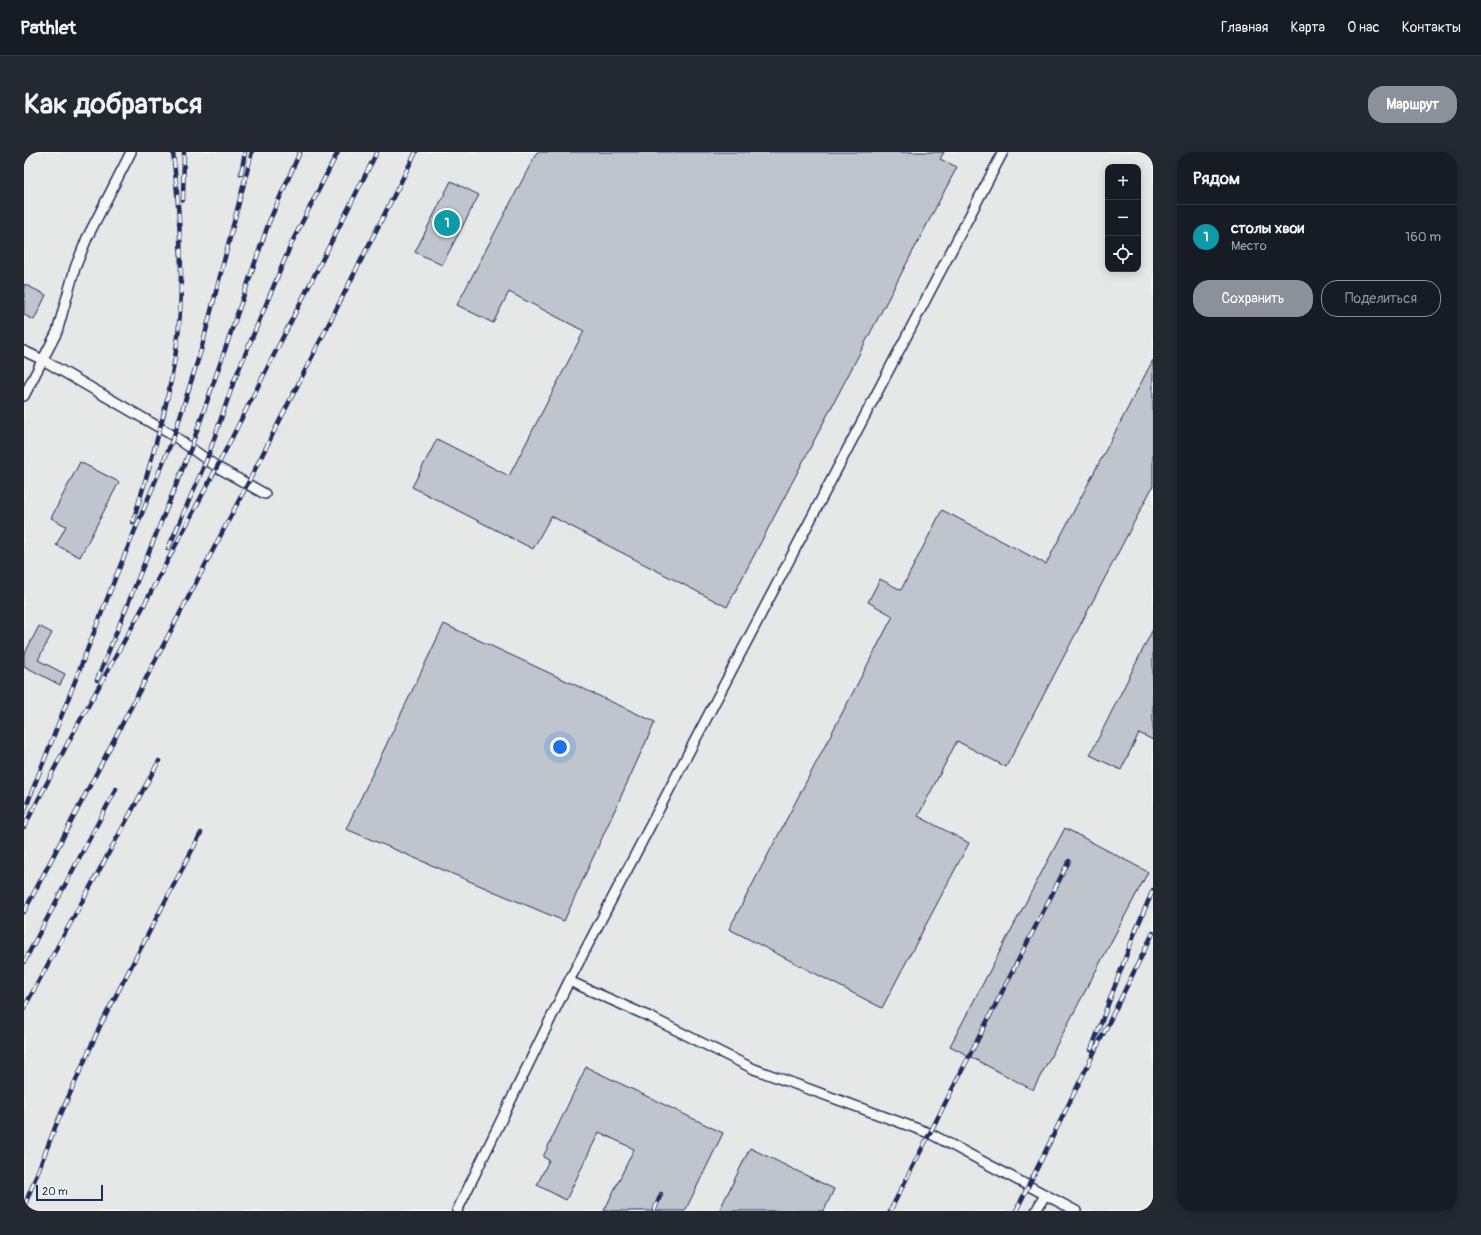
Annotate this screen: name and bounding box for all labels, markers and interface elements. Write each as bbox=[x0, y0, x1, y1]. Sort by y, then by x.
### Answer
text: Pathlet bbox=[20, 16, 76, 40]
text: Главная bbox=[1221, 19, 1268, 36]
text: Карта bbox=[1290, 19, 1325, 36]
text: О нас bbox=[1347, 19, 1380, 36]
text: Контакты bbox=[1402, 19, 1461, 36]
button: Маршрут bbox=[1368, 86, 1457, 123]
text: Как добраться bbox=[24, 87, 202, 122]
map controls bbox=[1105, 164, 1141, 272]
button: + bbox=[1105, 164, 1141, 200]
text: Рядом bbox=[1193, 168, 1240, 189]
button: − bbox=[1105, 200, 1141, 236]
pin: 1 bbox=[434, 208, 460, 238]
text: столы хвои bbox=[1231, 219, 1304, 238]
text: 1 bbox=[1203, 229, 1209, 245]
text: 160 m bbox=[1405, 229, 1441, 245]
button: locate bbox=[1105, 236, 1141, 272]
text: Место bbox=[1231, 238, 1267, 254]
button: Сохранить bbox=[1193, 280, 1313, 317]
button: Поделиться bbox=[1321, 280, 1441, 317]
your location bbox=[550, 737, 570, 757]
scale bar bbox=[36, 1183, 103, 1202]
text: 20 m bbox=[42, 1185, 68, 1198]

